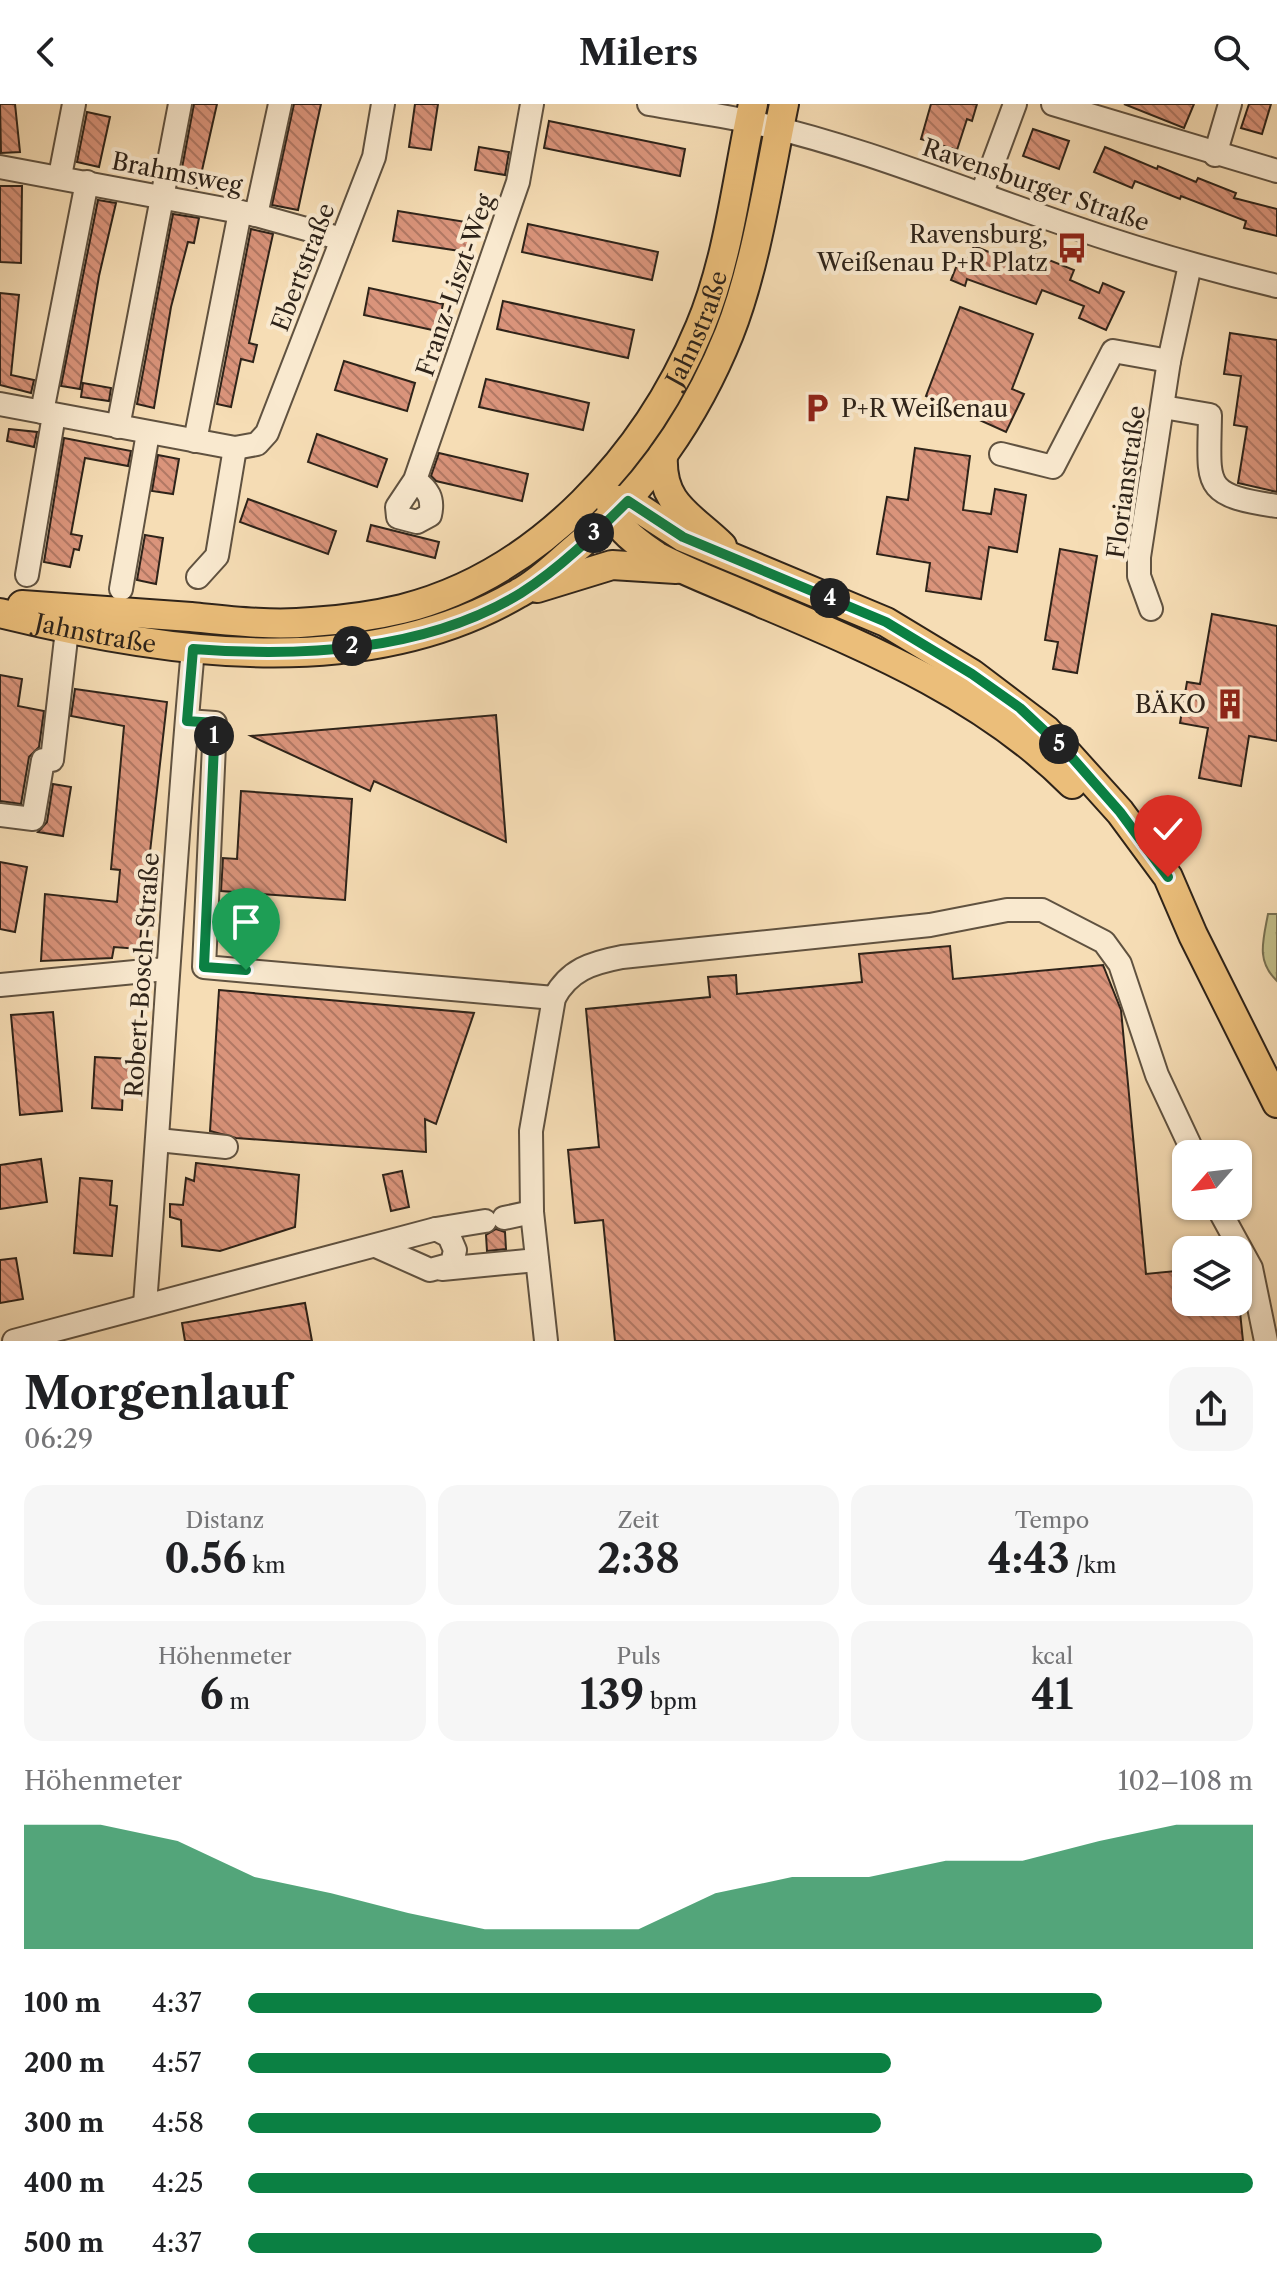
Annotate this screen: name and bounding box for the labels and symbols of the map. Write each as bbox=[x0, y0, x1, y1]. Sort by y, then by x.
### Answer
street label: Ravensburger Straße bbox=[919, 133, 1153, 237]
street label: Brahmsweg bbox=[109, 146, 245, 200]
street label: Franz-Liszt-Weg bbox=[410, 190, 500, 380]
street label: Ebertstraße bbox=[265, 199, 341, 335]
place label: Ravensburg, Weißenau P+R Platz bbox=[816, 220, 1048, 277]
bus stop icon: Ravensburg, Weißenau P+R Platz bbox=[1055, 231, 1089, 265]
street label: Jahnstraße bbox=[657, 267, 733, 395]
parking icon: P+R Weißenau bbox=[800, 391, 834, 425]
place label: P+R Weißenau bbox=[841, 394, 1009, 423]
street label: Florianstraße bbox=[1101, 404, 1151, 560]
pin: 3 bbox=[574, 513, 614, 553]
pin: 4 bbox=[810, 578, 850, 618]
street label: Jahnstraße bbox=[28, 606, 158, 658]
pin: 2 bbox=[332, 626, 372, 666]
building icon: BÄKO bbox=[1213, 687, 1247, 721]
place label: BÄKO bbox=[1135, 690, 1206, 719]
pin: 1 bbox=[194, 716, 234, 756]
pin: 5 bbox=[1039, 724, 1079, 764]
pin bbox=[1134, 795, 1202, 877]
street label: Robert-Bosch-Straße bbox=[119, 852, 165, 1098]
pin bbox=[212, 888, 280, 970]
north arrow bbox=[1172, 1140, 1252, 1220]

